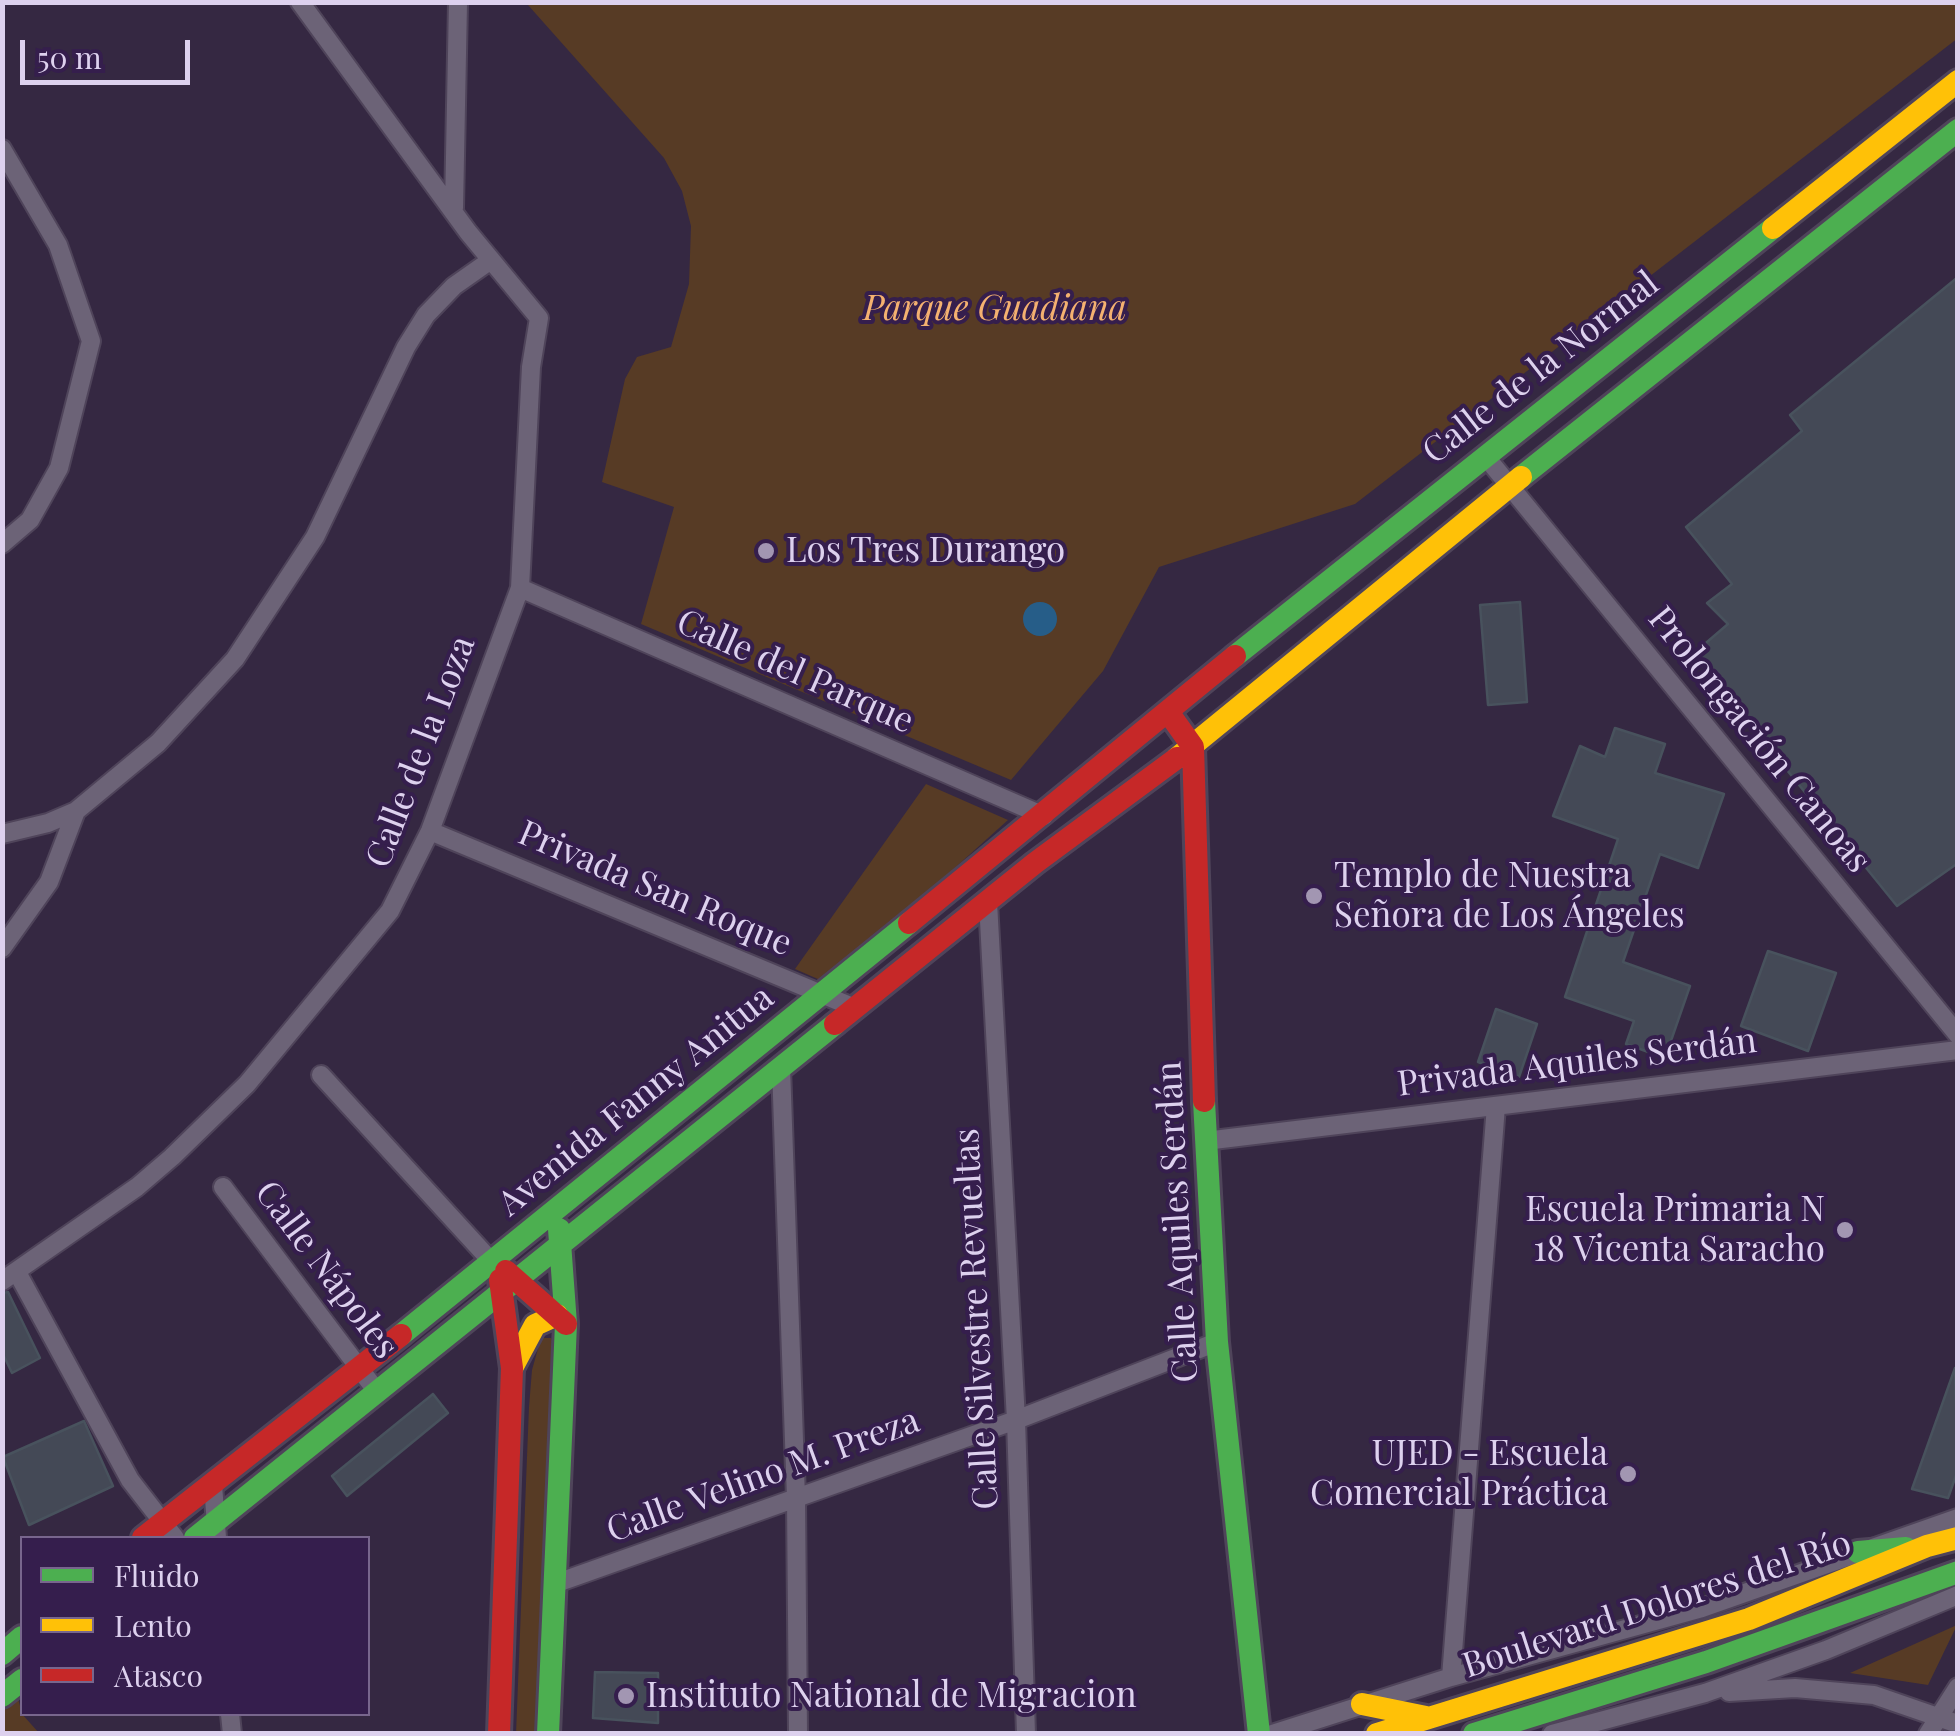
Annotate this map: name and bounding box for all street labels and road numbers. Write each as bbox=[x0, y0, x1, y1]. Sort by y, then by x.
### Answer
street label: Calle de la Normal bbox=[1415, 263, 1667, 473]
street label: Prolongación Canoas bbox=[1639, 599, 1879, 881]
street label: Calle del Parque bbox=[670, 601, 920, 743]
street label: Calle de la Loza bbox=[358, 630, 484, 874]
street label: Privada San Roque bbox=[512, 812, 798, 966]
street label: Avenida Fanny Anitua bbox=[490, 977, 782, 1225]
street label: Privada Aquiles Serdán bbox=[1395, 1020, 1759, 1106]
street label: Calle Aquiles Serdán bbox=[1149, 1060, 1207, 1384]
street label: Calle Silvestre Revueltas bbox=[946, 1127, 1008, 1511]
street label: Calle Nápoles bbox=[246, 1173, 406, 1367]
street label: Calle Velino M. Preza bbox=[601, 1400, 925, 1552]
street label: Boulevard Dolores del Río bbox=[1458, 1522, 1856, 1688]

